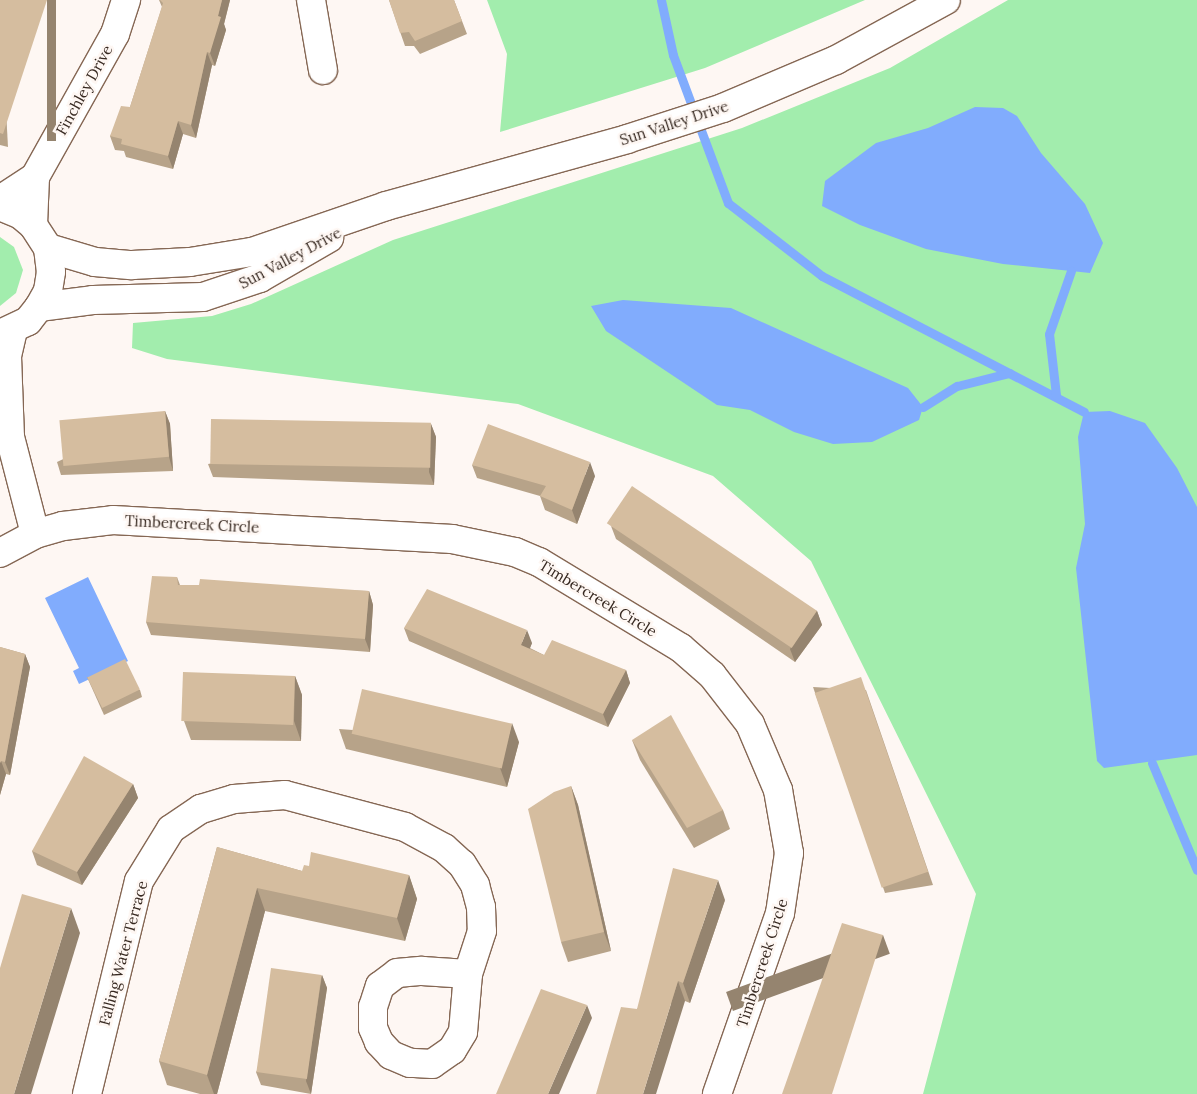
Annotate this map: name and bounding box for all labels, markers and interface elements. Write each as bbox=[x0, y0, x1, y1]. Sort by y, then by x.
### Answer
street label: Finchley Drive bbox=[52, 42, 116, 138]
street label: Sun Valley Drive bbox=[617, 97, 731, 149]
street label: Sun Valley Drive bbox=[236, 223, 344, 293]
street label: Timbercreek Circle bbox=[124, 511, 260, 537]
street label: Timbercreek Circle bbox=[536, 556, 660, 640]
street label: Falling Water Terrace bbox=[95, 879, 151, 1027]
street label: Timbercreek Circle bbox=[733, 896, 791, 1030]

